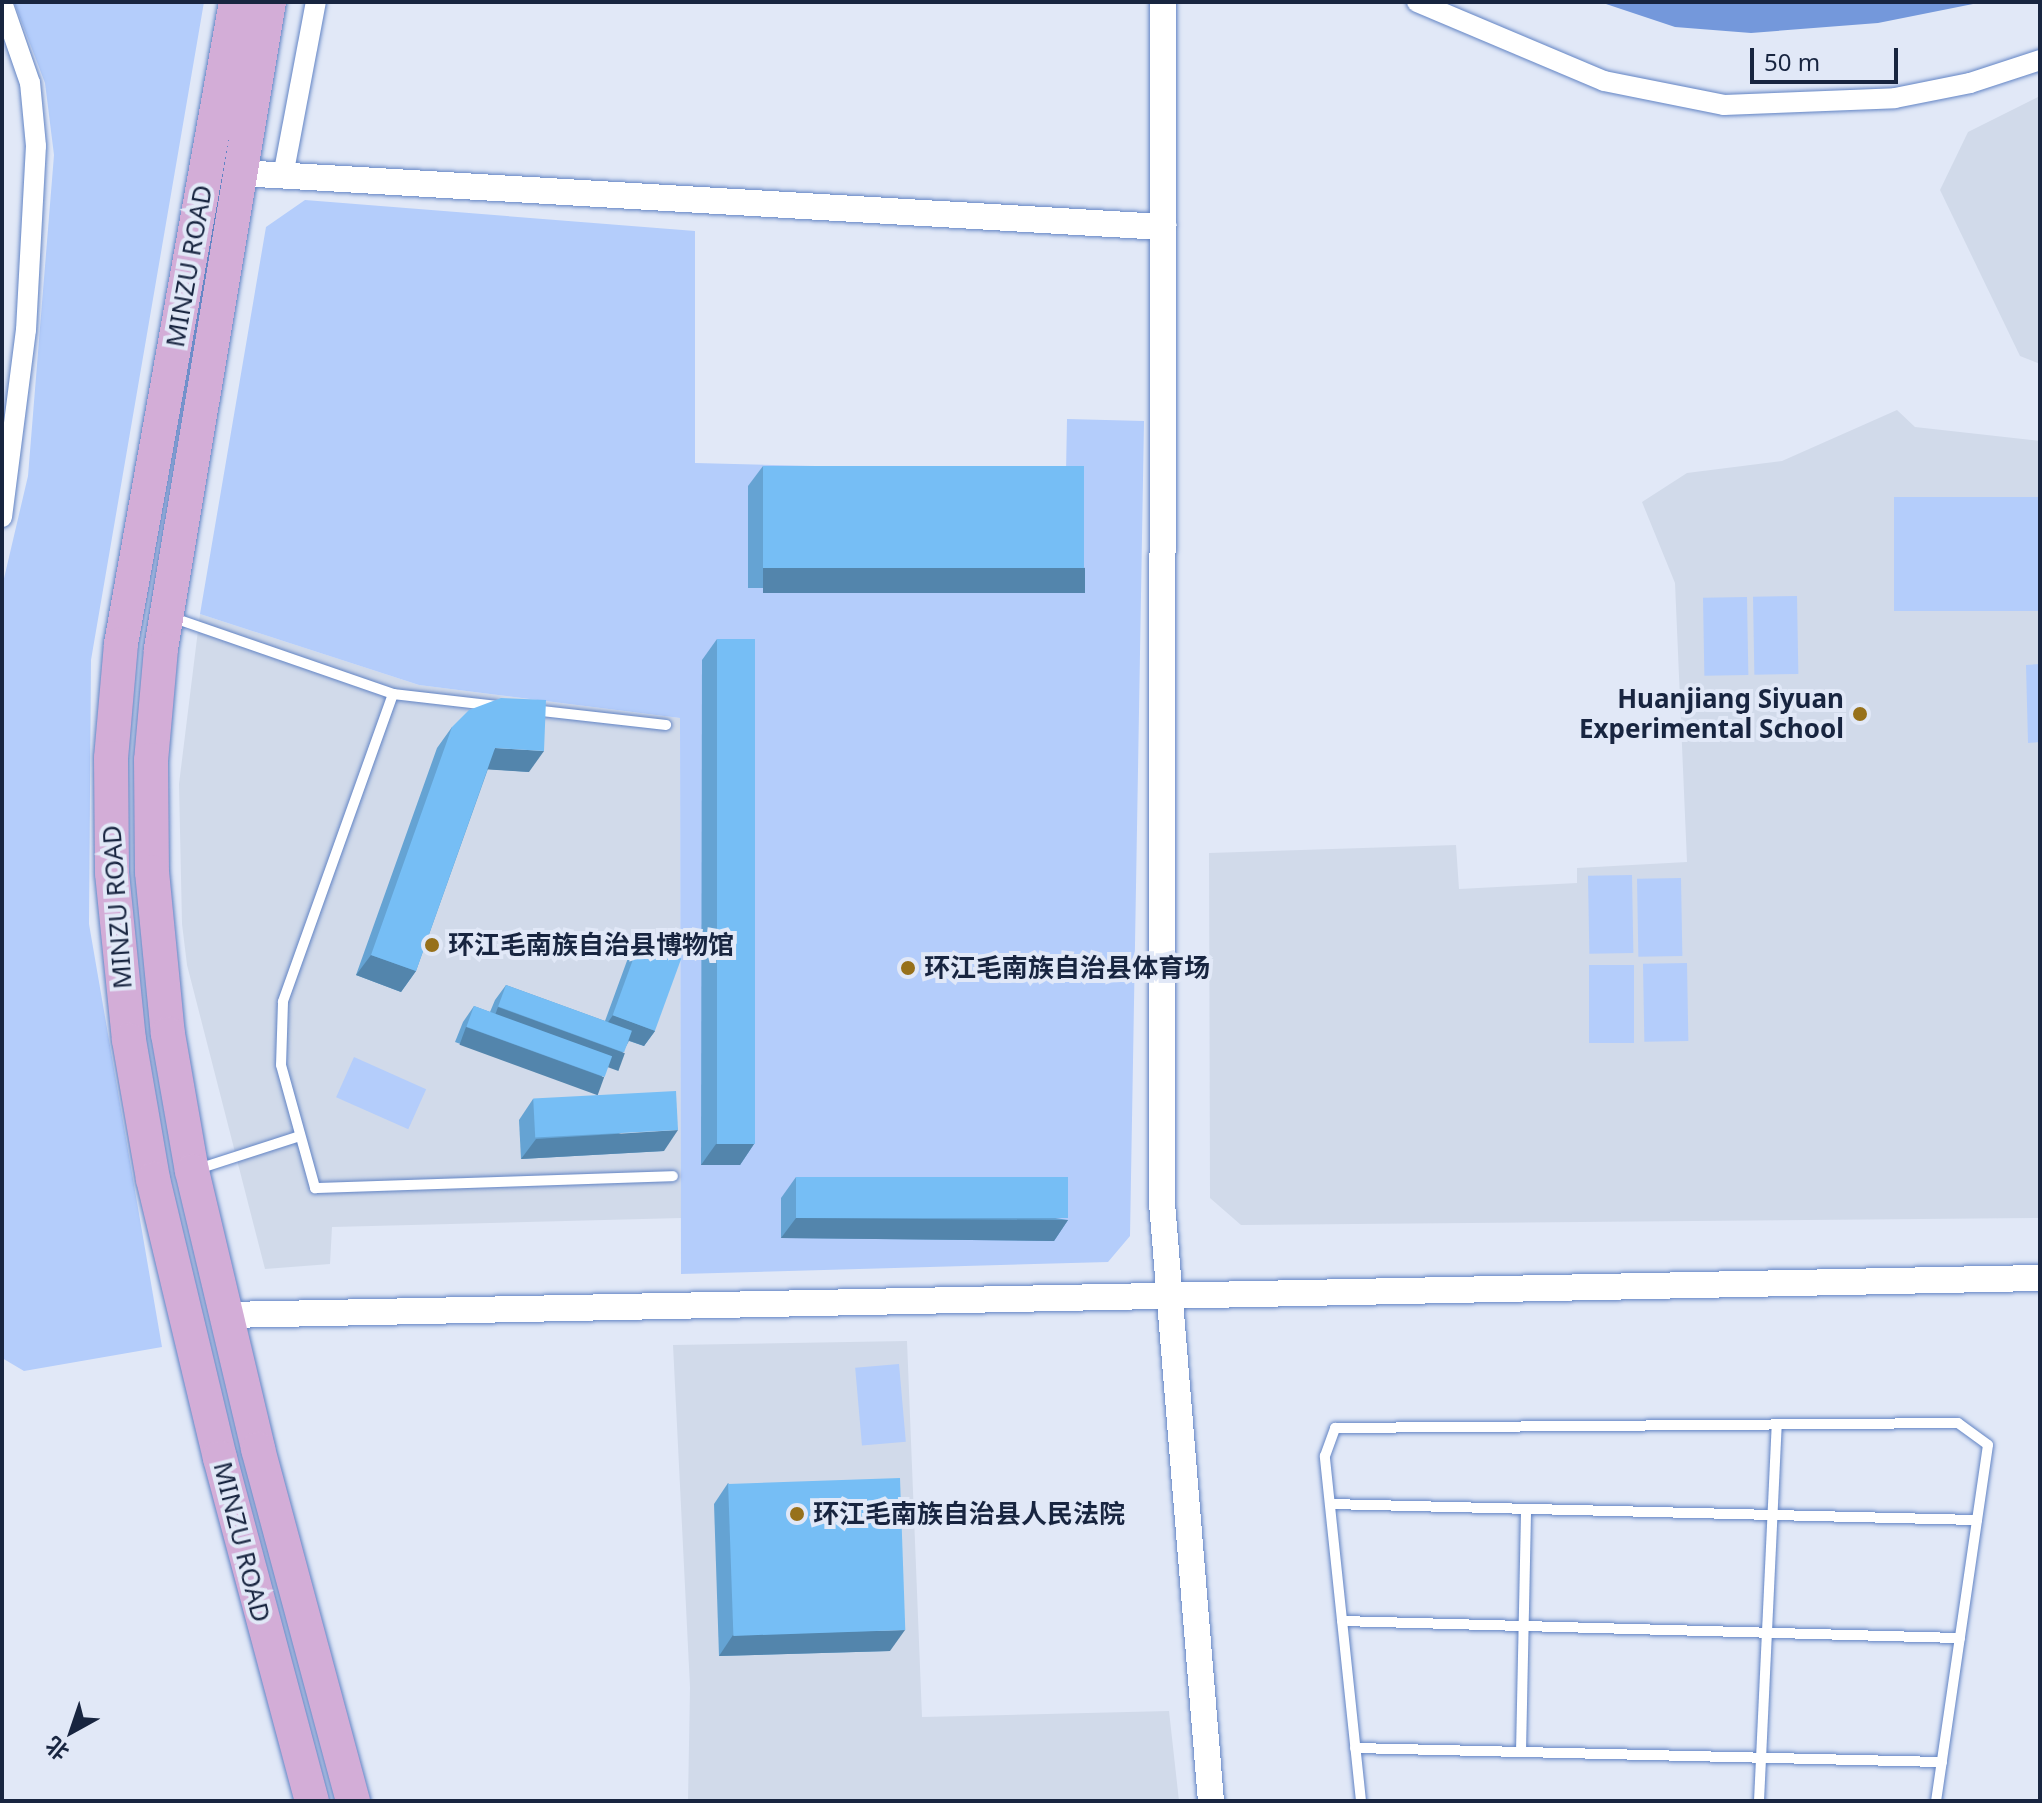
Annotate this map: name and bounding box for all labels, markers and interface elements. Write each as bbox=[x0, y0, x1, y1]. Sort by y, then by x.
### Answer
scale bar bbox=[1754, 32, 1902, 82]
text: 50 m bbox=[1764, 45, 1820, 78]
street label: MINZU ROAD bbox=[159, 182, 219, 350]
place label: Huanjiang Siyuan Experimental School bbox=[1579, 683, 1844, 744]
marker: Huanjiang Siyuan Experimental School bbox=[1851, 705, 1869, 723]
street label: MINZU ROAD bbox=[96, 824, 138, 990]
place label: 环江毛南族自治县博物馆 bbox=[448, 929, 734, 961]
marker: 环江毛南族自治县博物馆 bbox=[423, 936, 441, 954]
place label: 环江毛南族自治县体育场 bbox=[924, 952, 1210, 984]
marker: 环江毛南族自治县体育场 bbox=[899, 959, 917, 977]
street label: MINZU ROAD bbox=[207, 1458, 277, 1626]
place label: 环江毛南族自治县人民法院 bbox=[813, 1498, 1125, 1530]
marker: 环江毛南族自治县人民法院 bbox=[788, 1505, 806, 1523]
north arrow bbox=[32, 1691, 112, 1771]
text: 北 bbox=[39, 1731, 75, 1768]

